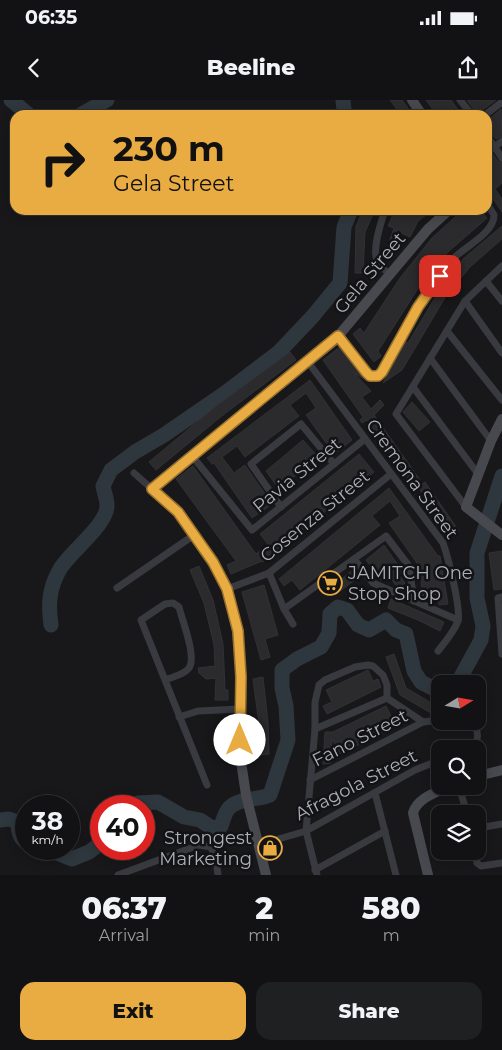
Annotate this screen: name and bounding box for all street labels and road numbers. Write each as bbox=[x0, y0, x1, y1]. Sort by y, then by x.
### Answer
street label: Gela Street bbox=[330, 228, 410, 318]
street label: Cremona Street bbox=[361, 415, 463, 543]
street label: Pavia Street bbox=[248, 433, 346, 517]
street label: Cosenza Street bbox=[256, 465, 374, 567]
street label: Fano Street bbox=[309, 705, 411, 771]
street label: Afragola Street bbox=[291, 745, 421, 825]

